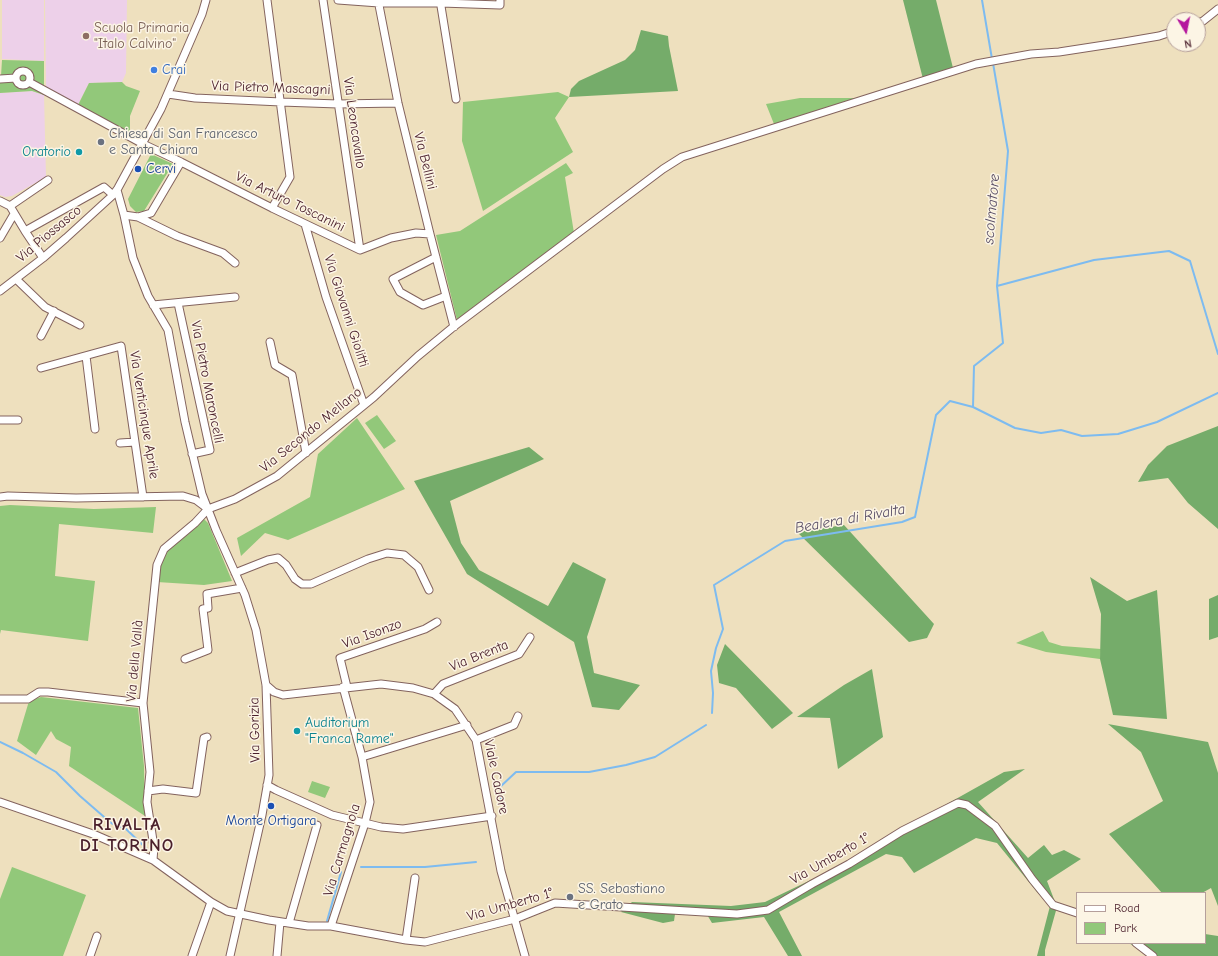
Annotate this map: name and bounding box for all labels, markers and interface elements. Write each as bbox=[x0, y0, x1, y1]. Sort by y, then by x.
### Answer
north arrow bbox=[1166, 12, 1206, 52]
place label: Scuola Primaria "Italo Calvino" bbox=[94, 20, 189, 52]
marker: Scuola Primaria "Italo Calvino" bbox=[81, 31, 91, 41]
text: N bbox=[1183, 36, 1193, 50]
place label: Crai bbox=[162, 62, 186, 78]
marker: Crai bbox=[149, 65, 159, 75]
street label: Via Leoncavallo bbox=[339, 76, 369, 170]
street label: Via Pietro Mascagni bbox=[211, 78, 331, 98]
place label: Chiesa di San Francesco e Santa Chiara bbox=[109, 126, 258, 158]
street label: Via Bellini bbox=[410, 131, 440, 191]
marker: Chiesa di San Francesco e Santa Chiara bbox=[96, 137, 106, 147]
place label: Oratorio bbox=[22, 144, 71, 160]
marker: Oratorio bbox=[74, 147, 84, 157]
place label: Cervi bbox=[146, 161, 176, 177]
marker: Cervi bbox=[133, 164, 143, 174]
street label: Via Arturo Toscanini bbox=[233, 168, 347, 236]
water label: scolmatore bbox=[980, 173, 1004, 245]
street label: Via Piossasco bbox=[13, 202, 85, 266]
street label: Via Giovanni Giolitti bbox=[320, 253, 372, 369]
street label: Via Pietro Maroncelli bbox=[187, 319, 227, 445]
street label: Via Venticinque Aprile bbox=[126, 350, 162, 480]
street label: Via Secondo Mellano bbox=[257, 384, 365, 476]
water label: Bealera di Rivalta bbox=[793, 500, 907, 538]
street label: Via Isonzo bbox=[340, 615, 404, 653]
street label: Via della Vallà bbox=[123, 619, 147, 703]
street label: Via Brenta bbox=[447, 637, 511, 675]
street label: Via Gorizia bbox=[246, 697, 264, 763]
place label: Auditorium "Franca Rame" bbox=[305, 715, 394, 748]
marker: Auditorium "Franca Rame" bbox=[292, 726, 302, 736]
street label: Viale Cadore bbox=[480, 738, 512, 816]
marker: Monte Ortigara bbox=[266, 801, 276, 811]
street label: Via Carmagnola bbox=[320, 802, 364, 898]
place label: Monte Ortigara bbox=[225, 813, 317, 829]
district label: RIVALTA DI TORINO bbox=[80, 814, 174, 856]
street label: Via Umberto 1° bbox=[787, 830, 873, 888]
place label: SS. Sebastiano e Grato bbox=[578, 881, 665, 914]
street label: Via Umberto 1° bbox=[465, 885, 555, 925]
marker: SS. Sebastiano e Grato bbox=[565, 892, 575, 902]
legend bbox=[1076, 892, 1206, 944]
text: Road bbox=[1114, 901, 1140, 915]
text: Park bbox=[1114, 921, 1137, 935]

